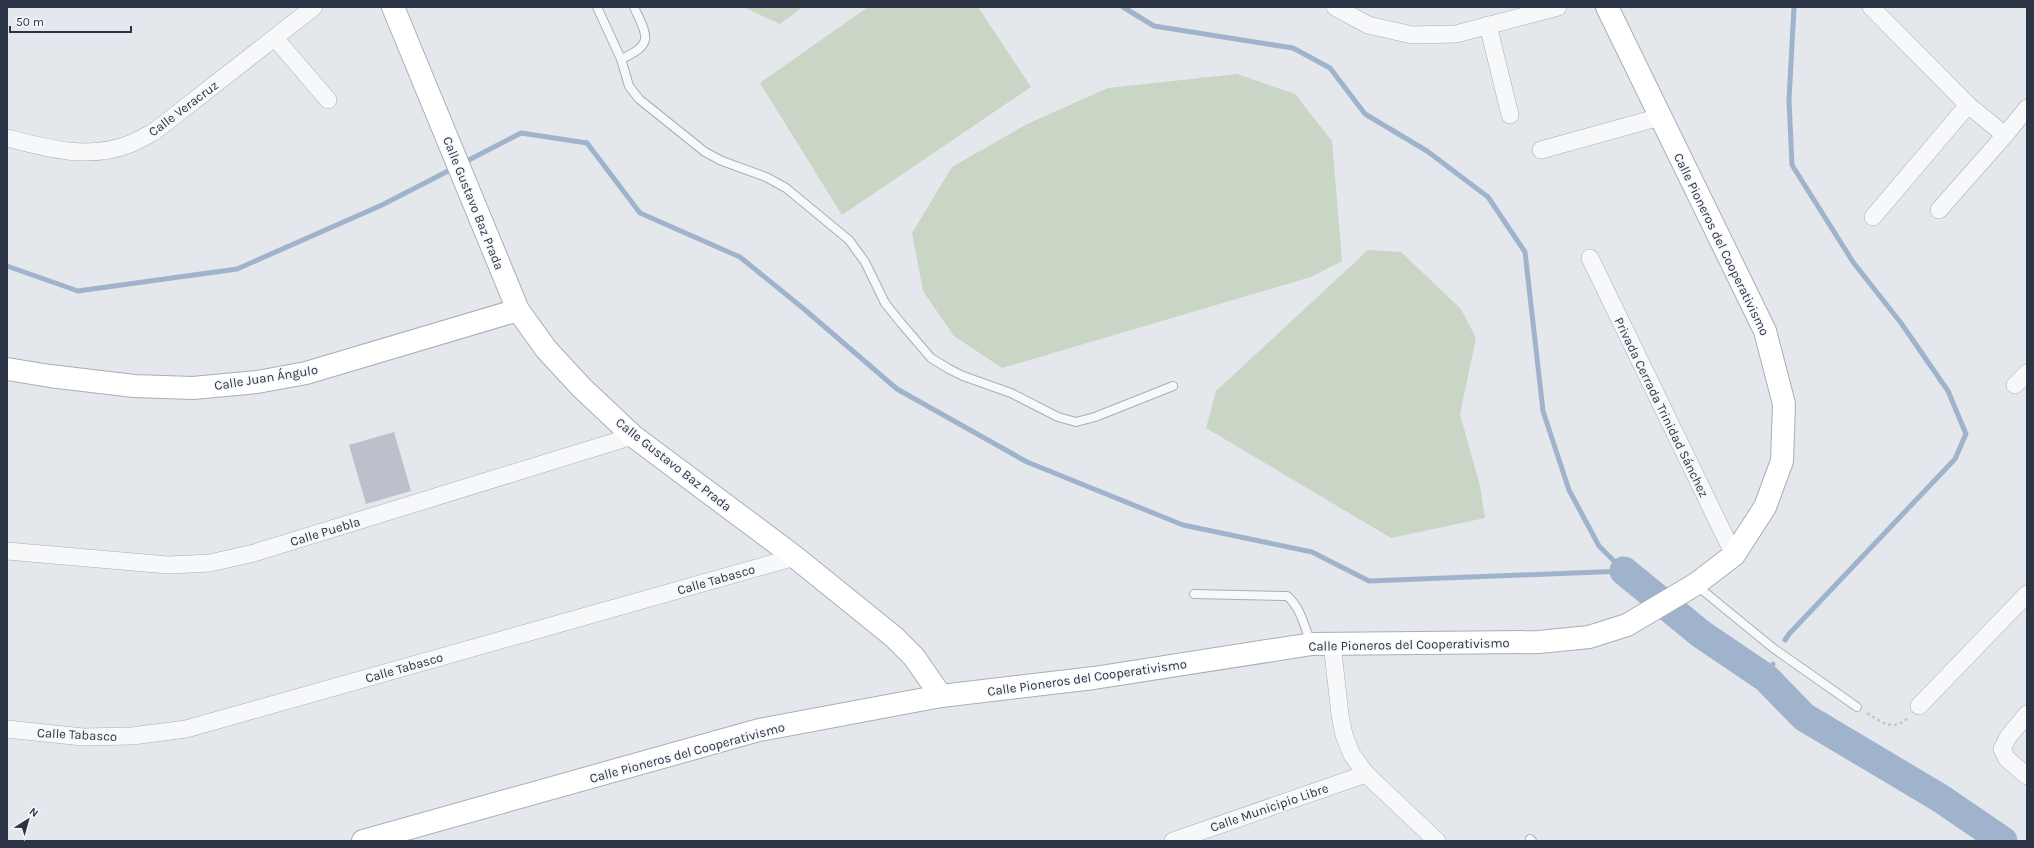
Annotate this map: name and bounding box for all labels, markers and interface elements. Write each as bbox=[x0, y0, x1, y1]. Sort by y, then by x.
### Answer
scale bar bbox=[10, 8, 131, 34]
text: 50 m bbox=[16, 15, 44, 29]
street label: Calle Veracruz bbox=[146, 77, 221, 139]
street label: Calle Gustavo Baz Prada bbox=[440, 134, 507, 272]
street label: Calle Pioneros del Cooperativismo bbox=[1671, 150, 1772, 338]
street label: Privada Cerrada Trinidad Sánchez bbox=[1611, 315, 1712, 500]
street label: Calle Juan Ángulo bbox=[213, 360, 319, 393]
street label: Calle Gustavo Baz Prada bbox=[613, 415, 734, 514]
street label: Calle Puebla bbox=[288, 514, 362, 549]
street label: Calle Tabasco bbox=[676, 561, 757, 598]
street label: Calle Pioneros del Cooperativismo bbox=[1308, 635, 1510, 654]
street label: Calle Tabasco bbox=[364, 649, 445, 686]
street label: Calle Pioneros del Cooperativismo bbox=[986, 656, 1188, 699]
street label: Calle Pioneros del Cooperativismo bbox=[588, 719, 786, 786]
street label: Calle Tabasco bbox=[37, 725, 117, 744]
street label: Calle Municipio Libre bbox=[1208, 780, 1331, 835]
north arrow bbox=[8, 800, 48, 840]
text: N bbox=[27, 805, 41, 820]

